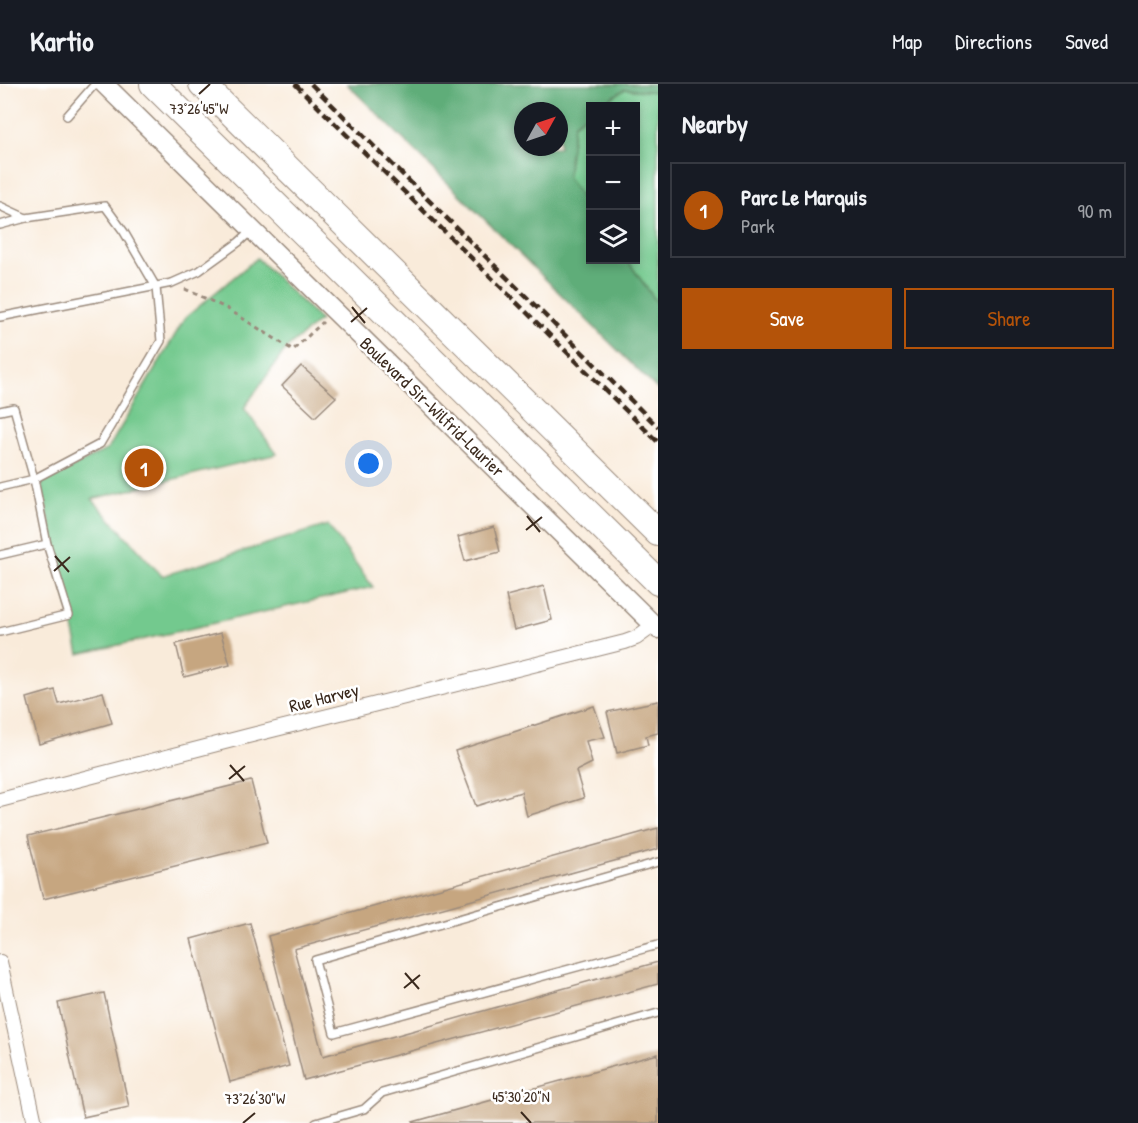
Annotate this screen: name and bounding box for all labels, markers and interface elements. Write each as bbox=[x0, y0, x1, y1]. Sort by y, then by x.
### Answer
text: Kartio bbox=[30, 22, 94, 60]
text: Map bbox=[892, 27, 922, 56]
text: Directions bbox=[955, 27, 1032, 56]
text: Saved bbox=[1065, 27, 1108, 56]
text: 73°26'45"W bbox=[170, 98, 229, 119]
north arrow bbox=[514, 102, 568, 156]
map controls bbox=[586, 102, 640, 264]
button: + bbox=[586, 102, 640, 156]
text: Nearby bbox=[682, 106, 748, 141]
button: − bbox=[586, 156, 640, 210]
text: Parc Le Marquis bbox=[741, 182, 867, 212]
text: 1 bbox=[700, 197, 707, 224]
text: 90 m bbox=[1078, 197, 1112, 224]
button: layers bbox=[586, 210, 640, 264]
text: Park bbox=[741, 212, 774, 239]
button: Save bbox=[682, 288, 892, 349]
button: Share bbox=[904, 288, 1114, 349]
street label: Boulevard Sir-Wilfrid-Laurier bbox=[355, 331, 510, 482]
pin: 1 bbox=[124, 446, 164, 490]
your location bbox=[354, 449, 383, 478]
street label: Rue Harvey bbox=[286, 677, 362, 718]
text: 45°30'20"N bbox=[492, 1086, 550, 1107]
text: 73°26'30"W bbox=[225, 1088, 286, 1109]

